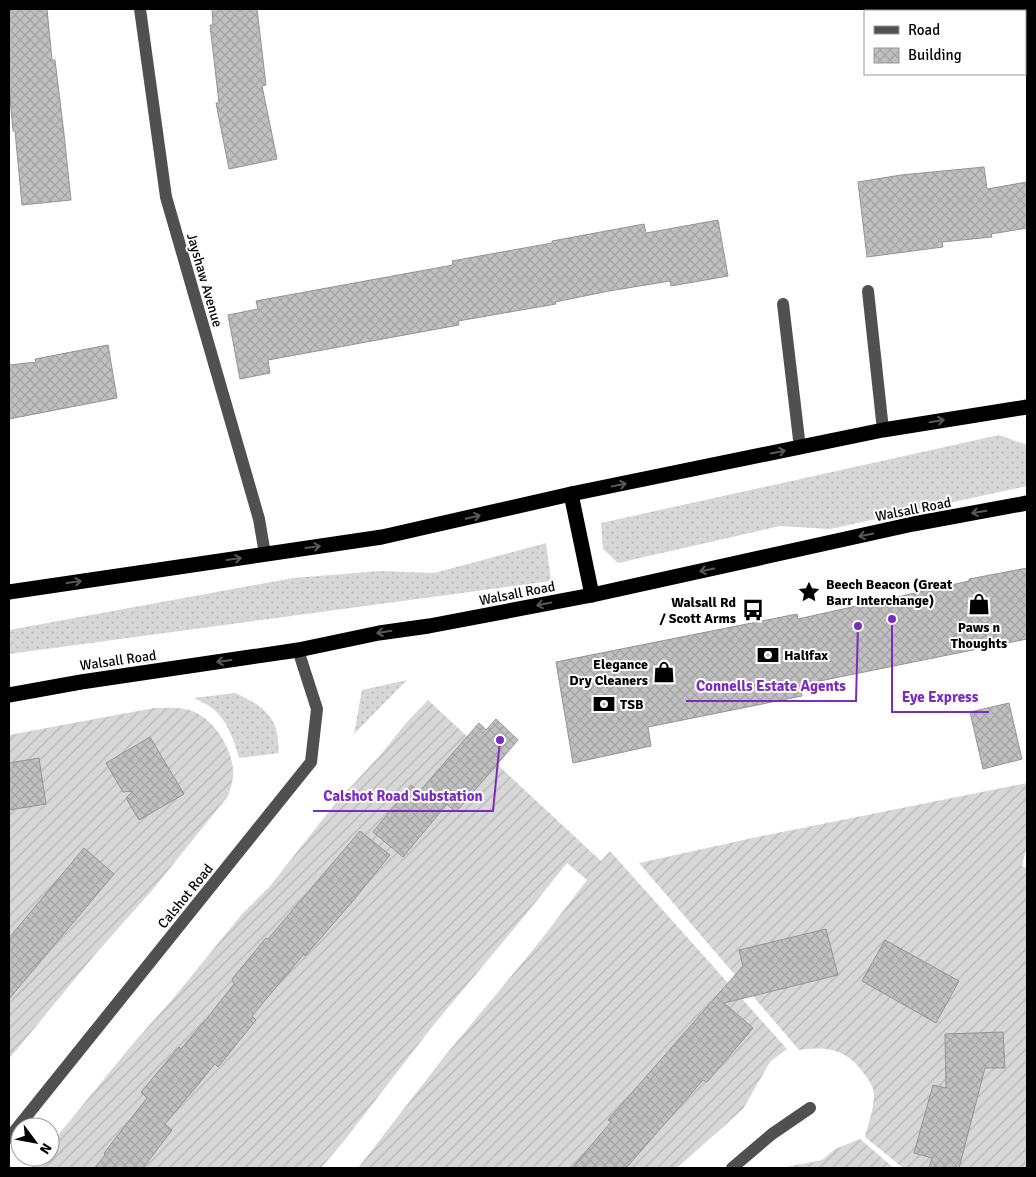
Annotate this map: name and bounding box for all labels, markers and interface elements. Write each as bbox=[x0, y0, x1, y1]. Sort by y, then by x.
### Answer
legend bbox=[864, 10, 1026, 75]
text: Road bbox=[908, 21, 940, 39]
text: Building bbox=[908, 46, 962, 64]
street label: Jayshaw Avenue bbox=[183, 231, 226, 329]
one-way arrow bbox=[929, 416, 945, 426]
one-way arrow bbox=[770, 447, 786, 457]
one-way arrow bbox=[610, 479, 626, 489]
street label: Walsall Road bbox=[874, 494, 952, 525]
one-way arrow bbox=[972, 508, 988, 517]
one-way arrow bbox=[464, 512, 480, 521]
one-way arrow bbox=[858, 531, 874, 540]
one-way arrow bbox=[305, 542, 321, 552]
one-way arrow bbox=[226, 553, 242, 563]
one-way arrow bbox=[700, 566, 716, 575]
place label: Beech Beacon (Great Barr Interchange) bbox=[826, 576, 953, 609]
one-way arrow bbox=[65, 577, 81, 587]
street label: Walsall Road bbox=[478, 578, 556, 609]
place icon: Beech Beacon (Great Barr Interchange) bbox=[796, 579, 822, 605]
shop icon: Paws n Thoughts bbox=[966, 591, 992, 617]
place label: Walsall Rd / Scott Arms bbox=[659, 594, 736, 627]
bus stop icon: Walsall Rd / Scott Arms bbox=[740, 597, 766, 623]
one-way arrow bbox=[536, 600, 552, 610]
place label: Paws n Thoughts bbox=[951, 619, 1007, 652]
one-way arrow bbox=[376, 628, 392, 638]
bank icon: Halifax bbox=[755, 642, 781, 668]
street label: Walsall Road bbox=[79, 647, 157, 674]
place label: Halifax bbox=[784, 647, 828, 664]
place label: Elegance Dry Cleaners bbox=[569, 656, 648, 689]
one-way arrow bbox=[216, 657, 232, 667]
shop icon: Elegance Dry Cleaners bbox=[651, 659, 677, 685]
callout: Connells Estate Agents bbox=[686, 671, 856, 701]
text: Connells Estate Agents bbox=[696, 677, 846, 695]
callout: Eye Express bbox=[892, 682, 989, 712]
text: Eye Express bbox=[902, 688, 979, 706]
bank icon: TSB bbox=[591, 691, 617, 717]
place label: TSB bbox=[620, 696, 644, 713]
callout: Calshot Road Substation bbox=[313, 781, 493, 811]
text: Calshot Road Substation bbox=[323, 787, 483, 805]
street label: Calshot Road bbox=[154, 860, 217, 932]
north arrow bbox=[10, 1117, 60, 1167]
text: N bbox=[36, 1140, 55, 1157]

